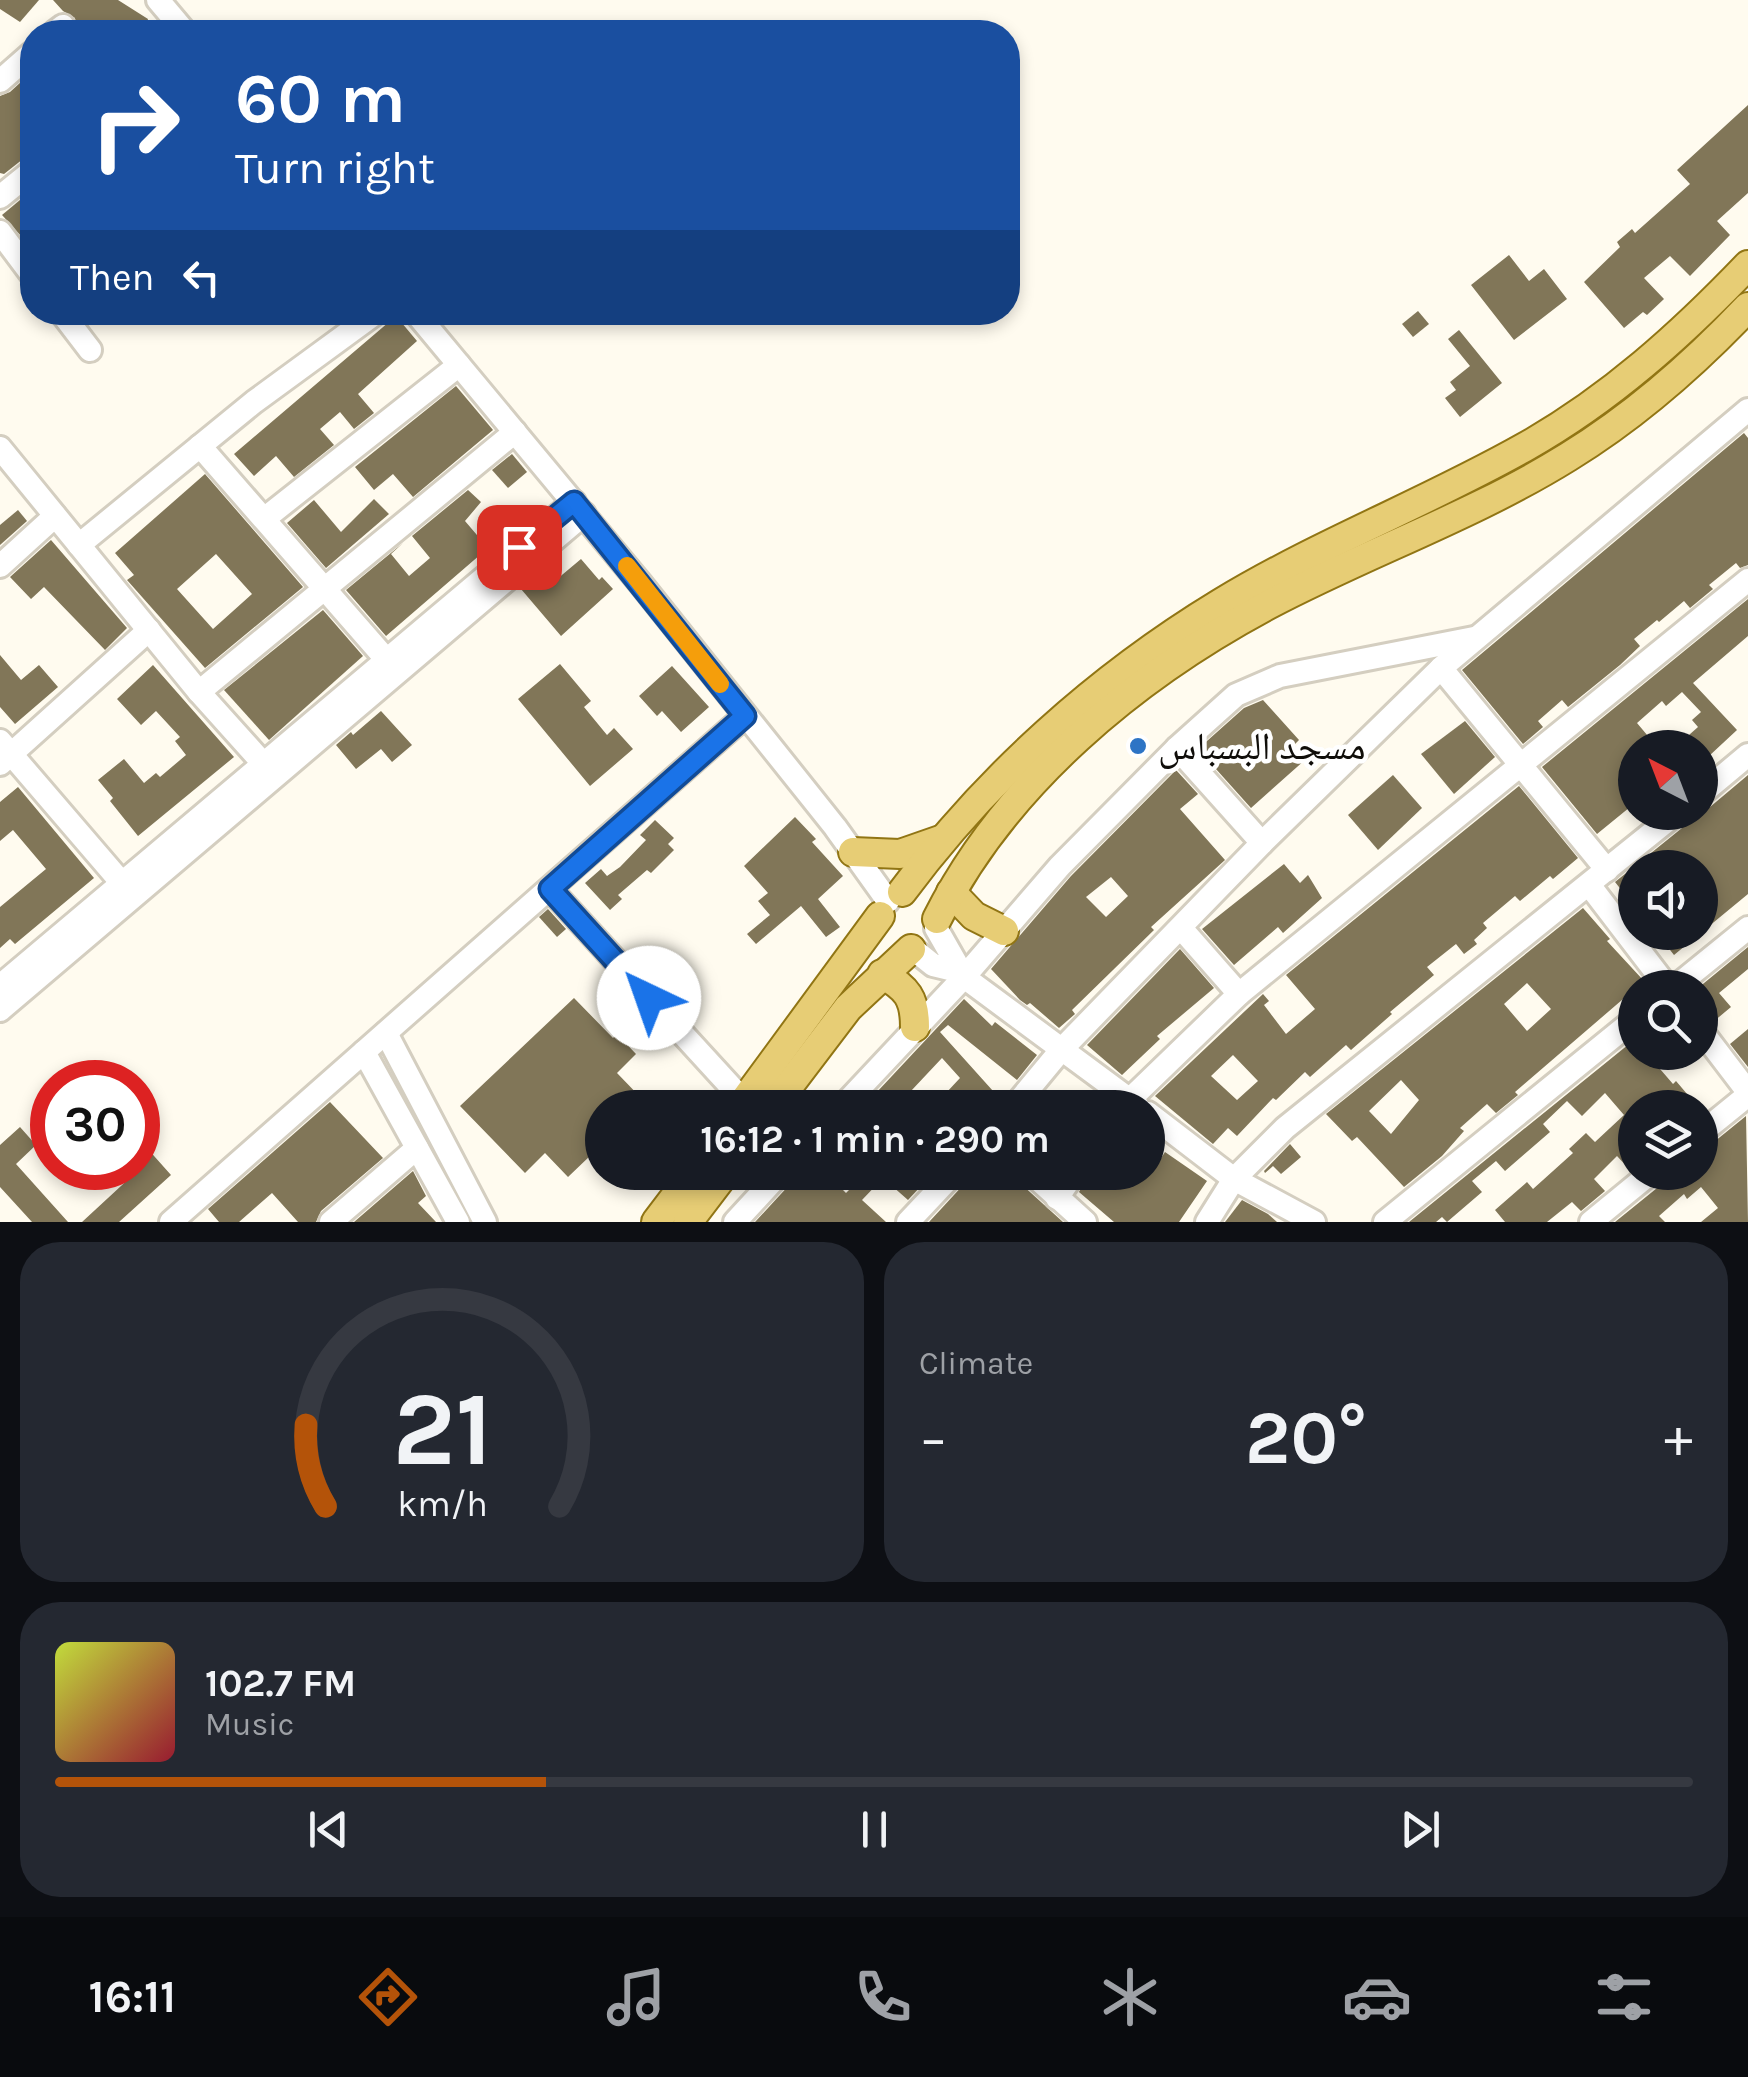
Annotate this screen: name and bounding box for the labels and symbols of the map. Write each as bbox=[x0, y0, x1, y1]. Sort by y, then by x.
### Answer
pin bbox=[477, 505, 562, 590]
place label: مسجد البسباس bbox=[1158, 724, 1365, 769]
north arrow bbox=[1618, 730, 1718, 830]
marker: مسجد البسباس bbox=[1127, 735, 1149, 757]
position arrow bbox=[597, 946, 701, 1050]
speed limit sign: 30 bbox=[30, 1060, 160, 1190]

